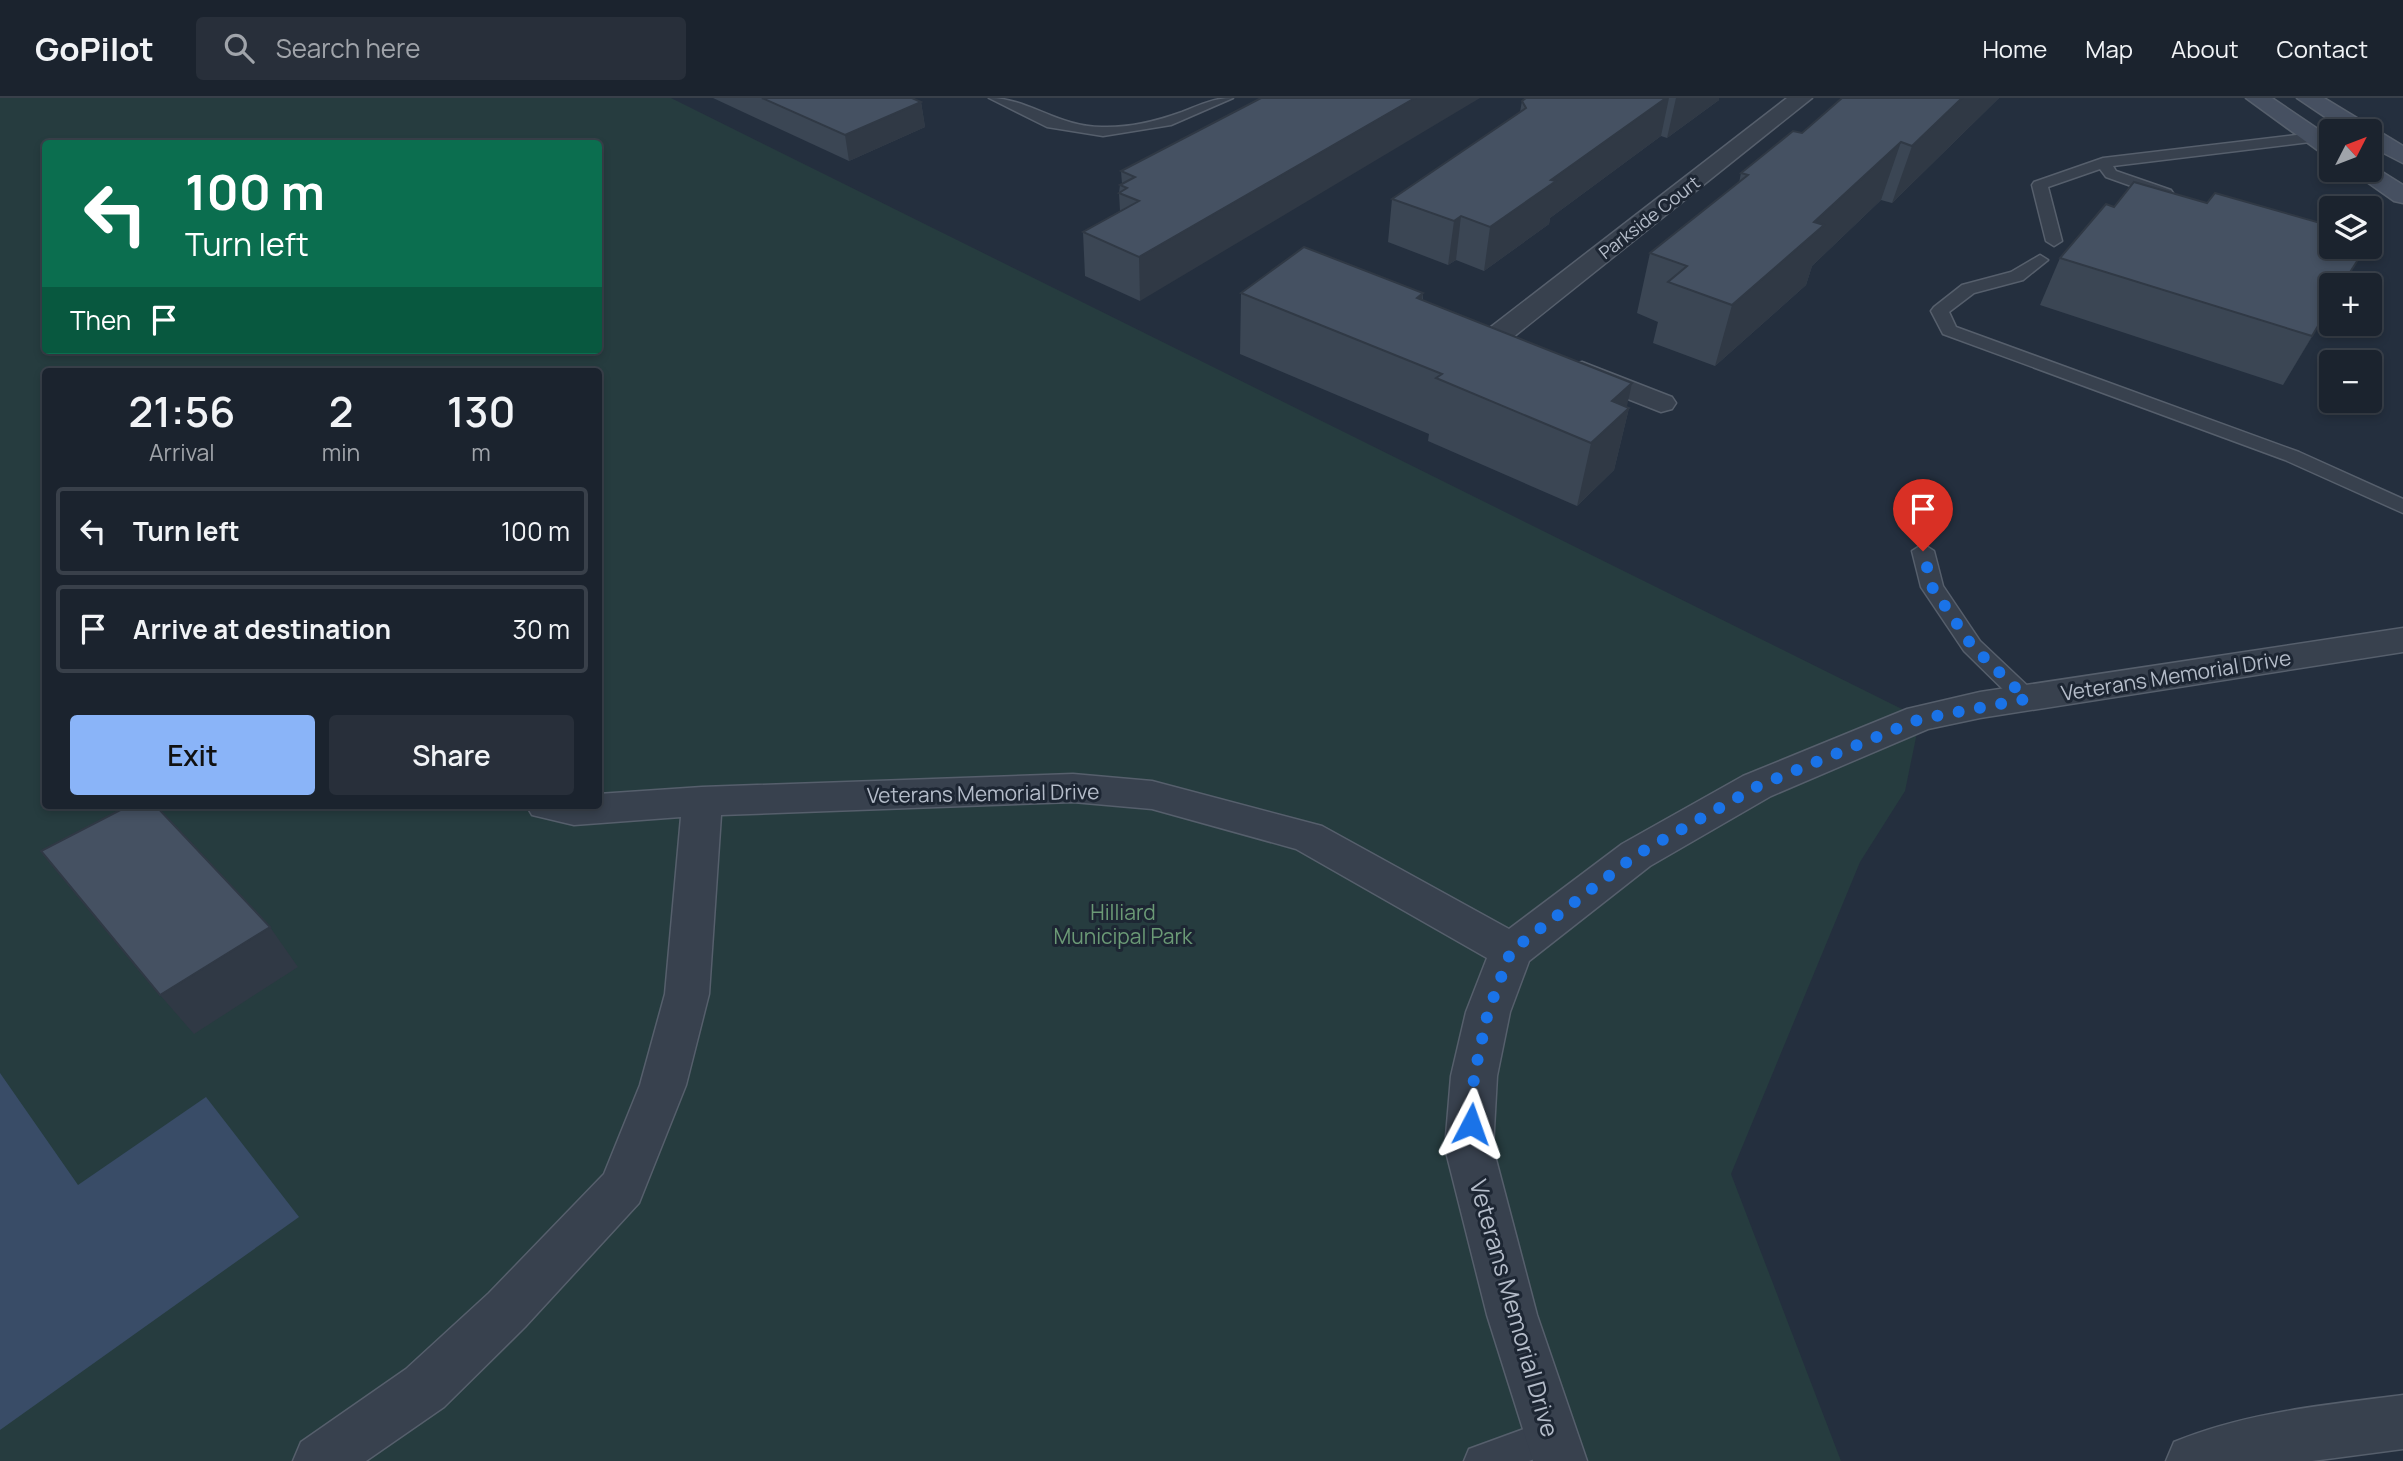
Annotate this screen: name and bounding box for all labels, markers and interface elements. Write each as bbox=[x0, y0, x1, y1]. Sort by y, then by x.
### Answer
search box bbox=[196, 17, 686, 80]
text: GoPilot bbox=[35, 26, 154, 71]
icon: search bbox=[220, 29, 258, 67]
text: Search here bbox=[276, 30, 420, 66]
text: Home bbox=[1982, 32, 2047, 65]
text: Map bbox=[2085, 32, 2133, 65]
text: About bbox=[2171, 32, 2239, 65]
text: Contact bbox=[2277, 32, 2368, 65]
north arrow bbox=[2319, 119, 2382, 182]
map controls bbox=[2319, 119, 2382, 413]
text: 100 m bbox=[185, 158, 325, 225]
icon: left bbox=[70, 168, 161, 259]
street label: Parkside Court bbox=[1594, 170, 1704, 264]
button: layers bbox=[2319, 196, 2382, 259]
text: Turn left bbox=[185, 222, 309, 266]
button: + bbox=[2319, 273, 2382, 336]
icon: arrive bbox=[145, 301, 183, 339]
text: Then bbox=[70, 302, 131, 338]
button: − bbox=[2319, 350, 2382, 413]
text: 21:56 bbox=[128, 382, 235, 440]
text: 2 bbox=[329, 382, 353, 440]
text: 130 bbox=[447, 382, 515, 440]
text: Arrival bbox=[149, 436, 215, 468]
text: min bbox=[322, 436, 360, 468]
text: m bbox=[471, 436, 491, 468]
pin bbox=[1893, 479, 1953, 551]
icon: arrive bbox=[1904, 490, 1942, 528]
icon: left bbox=[74, 512, 112, 550]
text: Turn left bbox=[133, 513, 240, 549]
text: 100 m bbox=[501, 513, 570, 549]
icon: arrive bbox=[74, 610, 112, 648]
text: Arrive at destination bbox=[133, 611, 391, 647]
text: 30 m bbox=[513, 611, 570, 647]
street label: Veterans Memorial Drive bbox=[2059, 643, 2293, 707]
button: Exit bbox=[70, 715, 315, 795]
button: Share bbox=[329, 715, 574, 795]
street label: Veterans Memorial Drive bbox=[866, 777, 1100, 809]
park label: Hilliard Municipal Park bbox=[1054, 898, 1193, 950]
position arrow bbox=[1434, 1087, 1508, 1161]
street label: Veterans Memorial Drive bbox=[1463, 1176, 1567, 1440]

